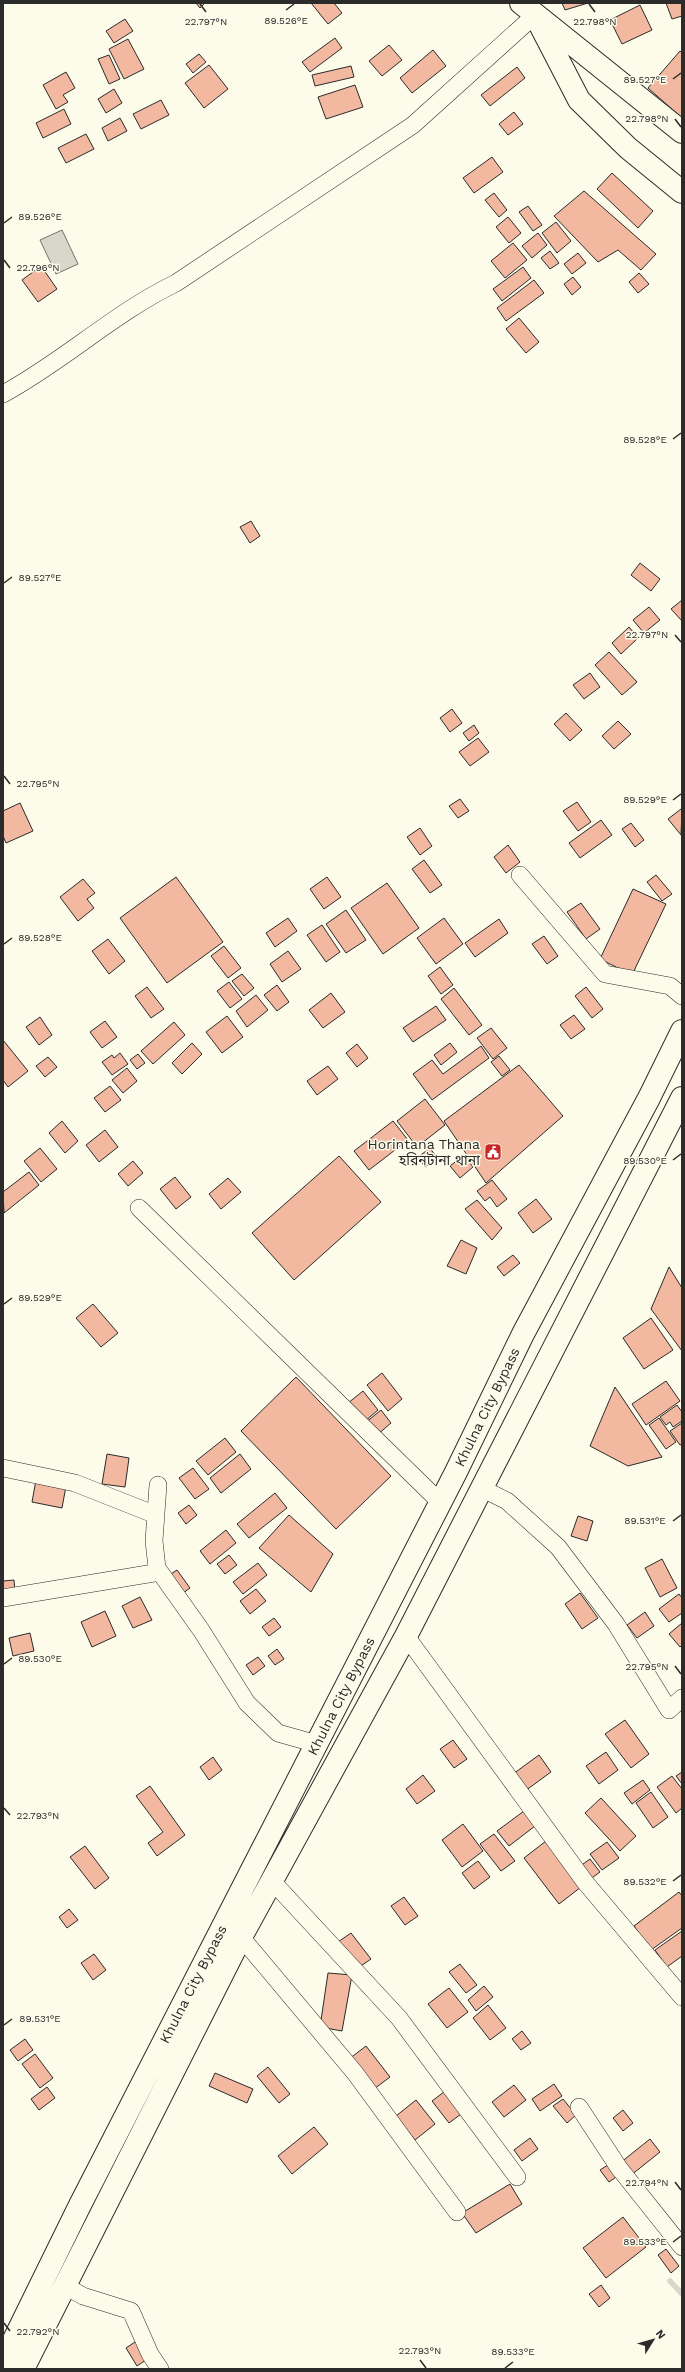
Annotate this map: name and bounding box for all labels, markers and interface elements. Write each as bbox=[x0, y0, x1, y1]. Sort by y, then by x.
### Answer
text: 89.526°E bbox=[264, 15, 308, 26]
text: 22.797°N bbox=[185, 16, 227, 27]
text: 22.798°N bbox=[573, 16, 617, 27]
text: 89.527°E bbox=[624, 74, 666, 85]
text: 22.798°N bbox=[625, 113, 669, 124]
text: 89.526°E bbox=[18, 211, 62, 222]
text: 22.796°N bbox=[16, 262, 60, 273]
text: 89.528°E bbox=[623, 434, 667, 445]
text: 89.527°E bbox=[19, 572, 61, 583]
text: 22.797°N bbox=[626, 629, 668, 640]
text: 22.795°N bbox=[17, 778, 60, 789]
text: 89.529°E bbox=[623, 794, 667, 805]
text: 89.528°E bbox=[18, 932, 62, 943]
place label: Horintana Thana হরিনটানা থানা bbox=[368, 1136, 480, 1168]
public building icon: Horintana Thana হরিনটানা থানা bbox=[483, 1142, 503, 1162]
text: 89.530°E bbox=[623, 1155, 667, 1166]
text: 89.529°E bbox=[18, 1292, 62, 1303]
street label: Khulna City Bypass bbox=[451, 1345, 523, 1469]
text: 89.531°E bbox=[624, 1515, 666, 1526]
street label: Khulna City Bypass bbox=[304, 1634, 378, 1758]
text: 89.530°E bbox=[18, 1653, 62, 1664]
text: 22.795°N bbox=[626, 1661, 669, 1672]
text: 22.793°N bbox=[17, 1810, 59, 1821]
text: 89.532°E bbox=[623, 1876, 667, 1887]
street label: Khulna City Bypass bbox=[156, 1922, 230, 2046]
text: 89.531°E bbox=[19, 2013, 61, 2024]
text: 22.794°N bbox=[625, 2177, 669, 2188]
text: 89.533°E bbox=[623, 2236, 667, 2247]
north arrow bbox=[633, 2320, 673, 2360]
text: 22.792°N bbox=[17, 2326, 60, 2337]
text: N bbox=[653, 2327, 668, 2341]
text: 22.793°N bbox=[399, 2345, 441, 2356]
text: 89.533°E bbox=[491, 2346, 535, 2357]

